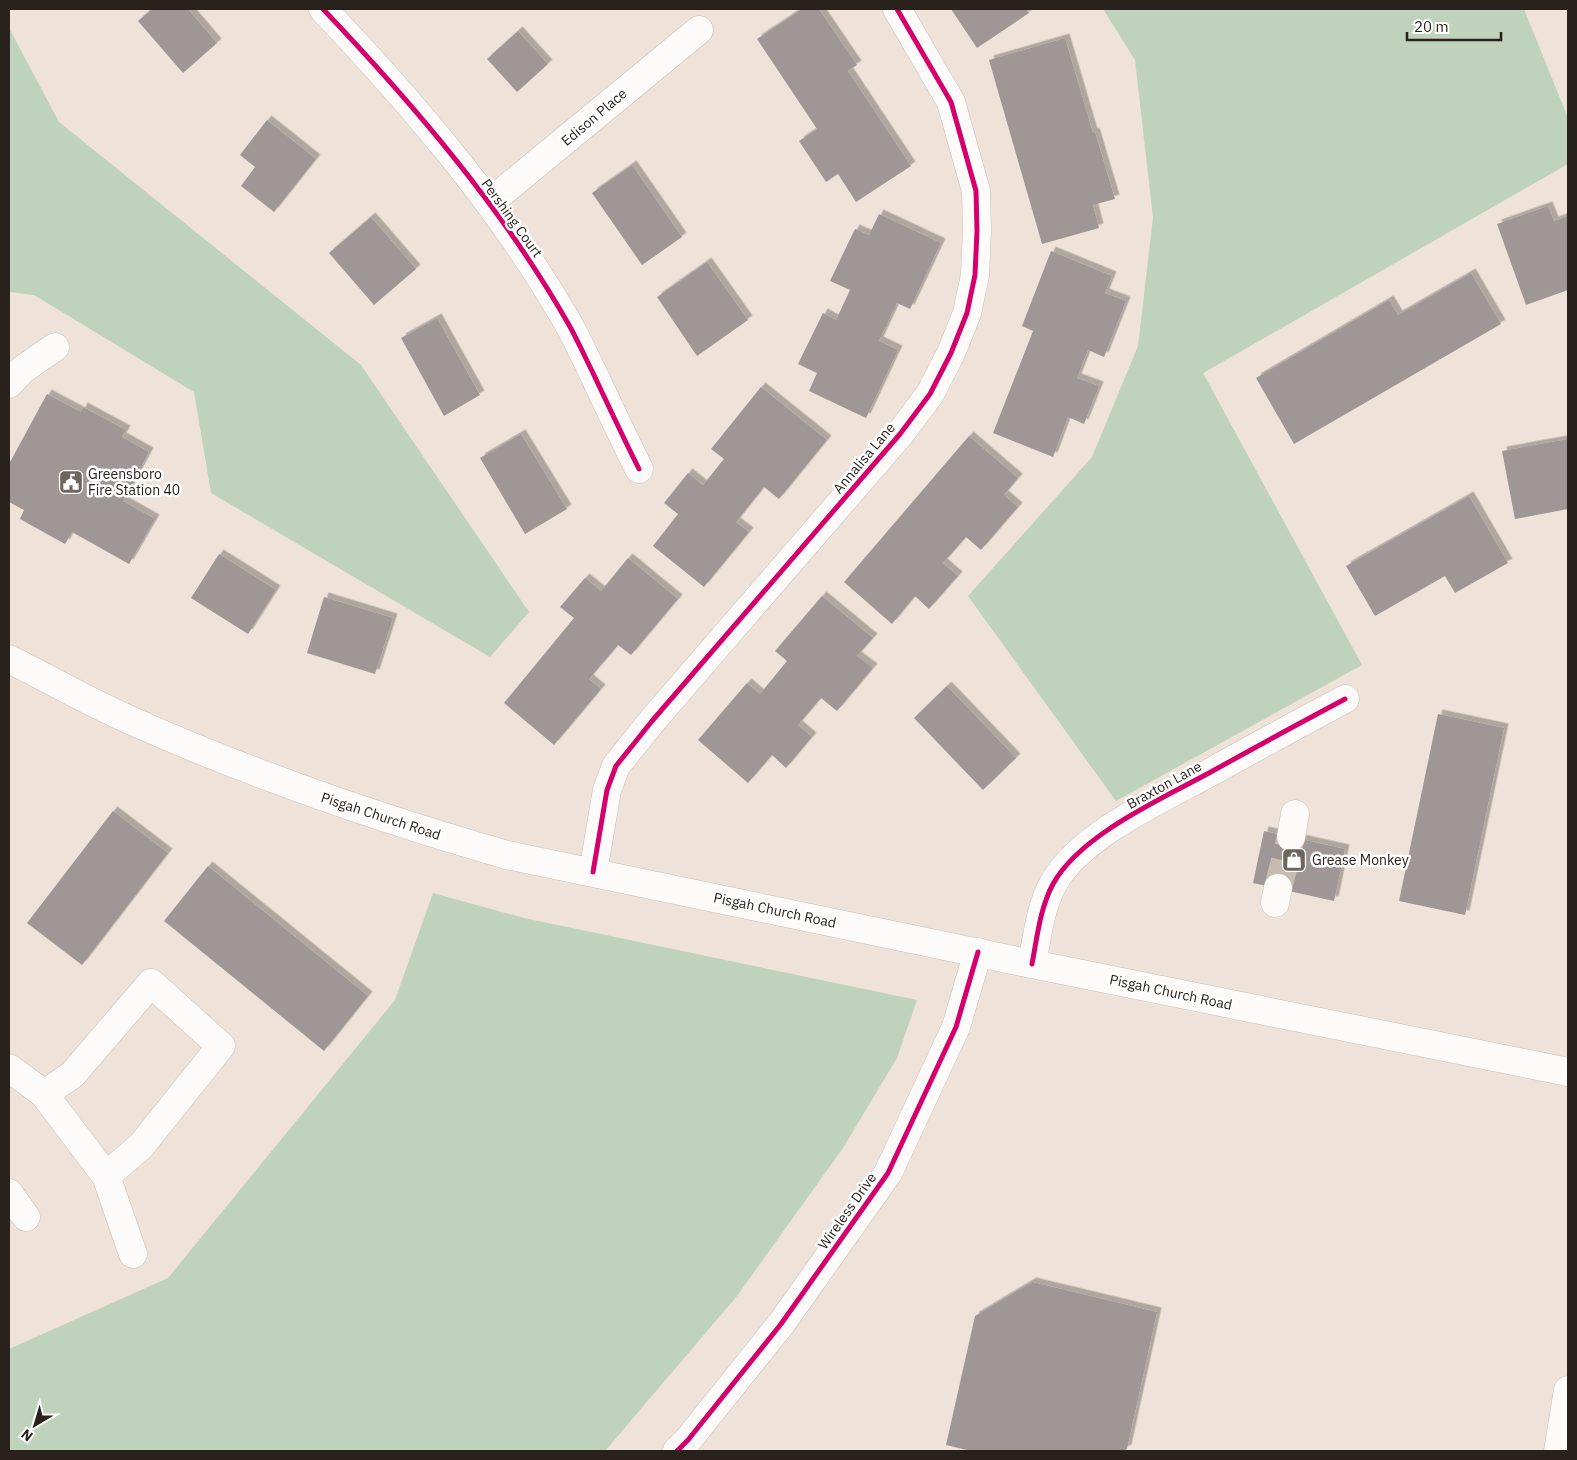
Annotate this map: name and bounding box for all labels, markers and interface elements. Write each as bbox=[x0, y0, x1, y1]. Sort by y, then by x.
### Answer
scale bar bbox=[1407, 10, 1501, 42]
text: 20 m bbox=[1414, 17, 1449, 36]
street label: Edison Place bbox=[558, 84, 631, 150]
street label: Pershing Court bbox=[478, 175, 547, 261]
street label: Annalisa Lane bbox=[829, 419, 899, 497]
place label: Greensboro Fire Station 40 bbox=[88, 465, 180, 499]
public building icon: Greensboro Fire Station 40 bbox=[58, 469, 84, 495]
street label: Braxton Lane bbox=[1123, 757, 1205, 813]
street label: Pisgah Church Road bbox=[319, 788, 443, 844]
shop icon: Grease Monkey bbox=[1281, 847, 1307, 873]
place label: Grease Monkey bbox=[1312, 851, 1409, 869]
street label: Pisgah Church Road bbox=[712, 888, 838, 932]
street label: Pisgah Church Road bbox=[1108, 970, 1234, 1014]
street label: Wireless Drive bbox=[814, 1169, 880, 1253]
north arrow bbox=[10, 1400, 60, 1450]
text: N bbox=[17, 1425, 37, 1445]

